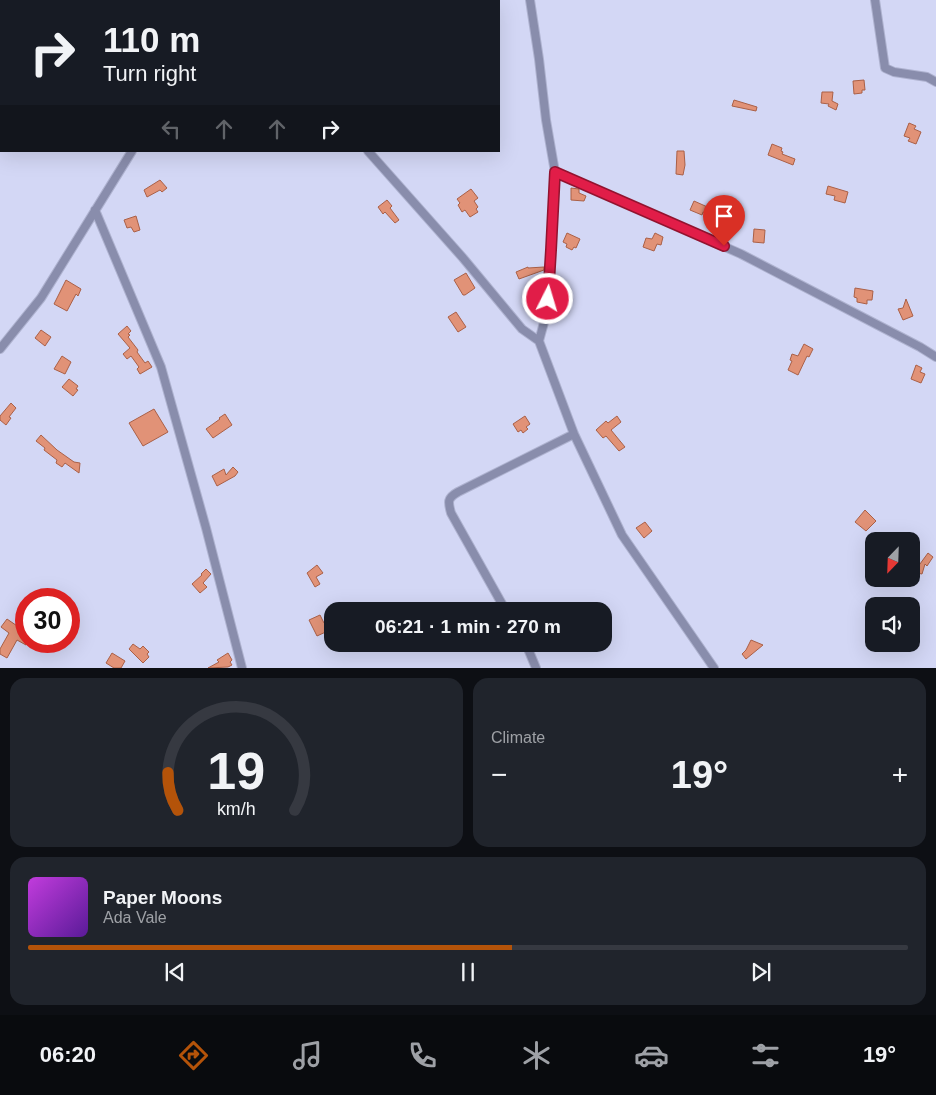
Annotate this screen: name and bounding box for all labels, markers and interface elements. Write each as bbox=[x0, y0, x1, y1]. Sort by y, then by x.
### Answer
icon: right bbox=[20, 20, 85, 85]
text: 110 m bbox=[103, 20, 200, 59]
text: Turn right bbox=[103, 61, 196, 86]
icon: left bbox=[157, 115, 185, 143]
icon: ahead bbox=[210, 115, 238, 143]
icon: ahead bbox=[263, 115, 291, 143]
icon: right bbox=[316, 115, 344, 143]
pin bbox=[703, 195, 745, 246]
icon: arrive bbox=[710, 202, 738, 230]
position arrow bbox=[521, 272, 573, 324]
north arrow bbox=[865, 532, 920, 588]
map controls bbox=[865, 532, 920, 652]
speed limit sign: 30 bbox=[15, 588, 80, 653]
button: sound bbox=[865, 597, 920, 652]
text: 06:21 · 1 min · 270 m bbox=[375, 616, 561, 637]
text: Climate bbox=[491, 729, 545, 746]
text: 19 bbox=[208, 742, 265, 800]
text: 19° bbox=[671, 754, 728, 796]
text: − bbox=[491, 759, 507, 790]
text: + bbox=[892, 759, 908, 790]
text: km/h bbox=[217, 799, 256, 819]
text: Paper Moons bbox=[103, 887, 222, 908]
text: Ada Vale bbox=[103, 909, 167, 926]
icon: previous bbox=[161, 958, 189, 986]
icon: pause bbox=[454, 958, 482, 986]
icon: next bbox=[747, 958, 775, 986]
icon: directions bbox=[176, 1038, 211, 1073]
icon: music bbox=[290, 1038, 325, 1073]
icon: phone bbox=[405, 1038, 440, 1073]
icon: climate bbox=[519, 1038, 554, 1073]
icon: car bbox=[634, 1038, 669, 1073]
icon: filters bbox=[748, 1038, 783, 1073]
text: 06:20 bbox=[40, 1042, 96, 1067]
text: 19° bbox=[863, 1042, 896, 1067]

